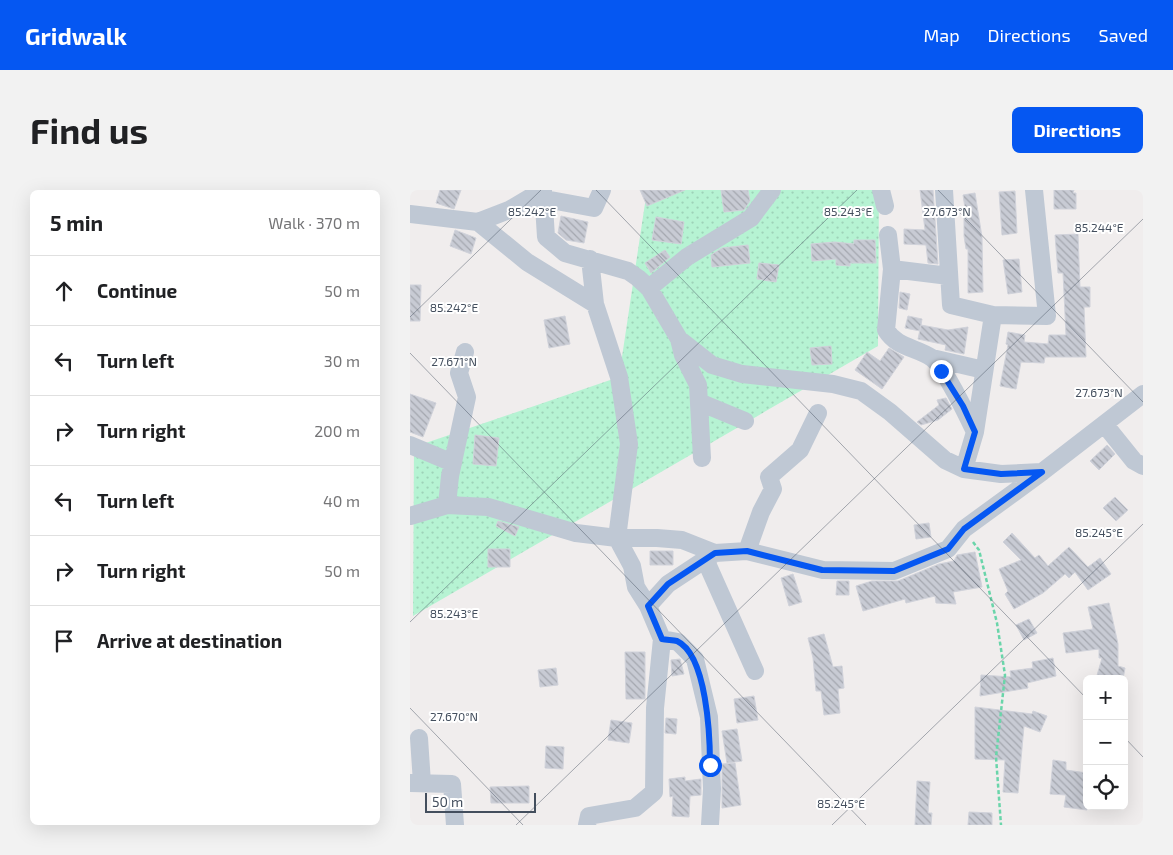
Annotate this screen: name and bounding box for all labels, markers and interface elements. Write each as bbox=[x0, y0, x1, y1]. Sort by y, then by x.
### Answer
text: Gridwalk bbox=[25, 21, 127, 50]
text: Map bbox=[923, 24, 960, 46]
text: Directions bbox=[988, 24, 1071, 46]
text: Saved bbox=[1099, 24, 1148, 46]
button: Directions bbox=[1012, 107, 1143, 153]
text: Find us bbox=[30, 109, 148, 151]
text: 85.242°E bbox=[508, 204, 556, 218]
text: 85.243°E bbox=[824, 204, 872, 218]
text: 27.673°N bbox=[923, 204, 971, 218]
text: 5 min bbox=[50, 210, 103, 235]
text: Walk · 370 m bbox=[268, 213, 360, 232]
text: 85.244°E bbox=[1074, 220, 1124, 234]
icon: ahead bbox=[50, 277, 78, 305]
text: Continue bbox=[97, 279, 177, 302]
text: 50 m bbox=[324, 281, 360, 300]
text: 85.242°E bbox=[430, 300, 478, 314]
icon: left bbox=[50, 347, 78, 375]
text: Turn left bbox=[97, 349, 174, 372]
text: 30 m bbox=[324, 351, 360, 370]
text: 27.671°N bbox=[431, 354, 477, 368]
route end bbox=[930, 360, 953, 383]
text: 27.673°N bbox=[1075, 385, 1123, 399]
icon: right bbox=[50, 417, 78, 445]
text: Turn right bbox=[97, 419, 185, 442]
text: 200 m bbox=[314, 421, 360, 440]
icon: left bbox=[50, 487, 78, 515]
text: Turn left bbox=[97, 489, 174, 512]
text: 40 m bbox=[323, 491, 360, 510]
text: 85.245°E bbox=[1075, 525, 1123, 539]
icon: right bbox=[50, 557, 78, 585]
text: Turn right bbox=[97, 559, 185, 582]
text: 50 m bbox=[324, 561, 360, 580]
text: 85.243°E bbox=[430, 606, 478, 620]
icon: arrive bbox=[50, 627, 78, 655]
text: Arrive at destination bbox=[97, 629, 282, 652]
map controls bbox=[1083, 675, 1128, 810]
button: + bbox=[1083, 675, 1128, 720]
text: 27.670°N bbox=[430, 709, 478, 723]
button: − bbox=[1083, 720, 1128, 765]
route start bbox=[699, 754, 722, 777]
button: locate bbox=[1083, 765, 1128, 810]
scale bar bbox=[425, 790, 536, 813]
text: 50 m bbox=[432, 793, 463, 810]
text: 85.245°E bbox=[817, 796, 865, 810]

